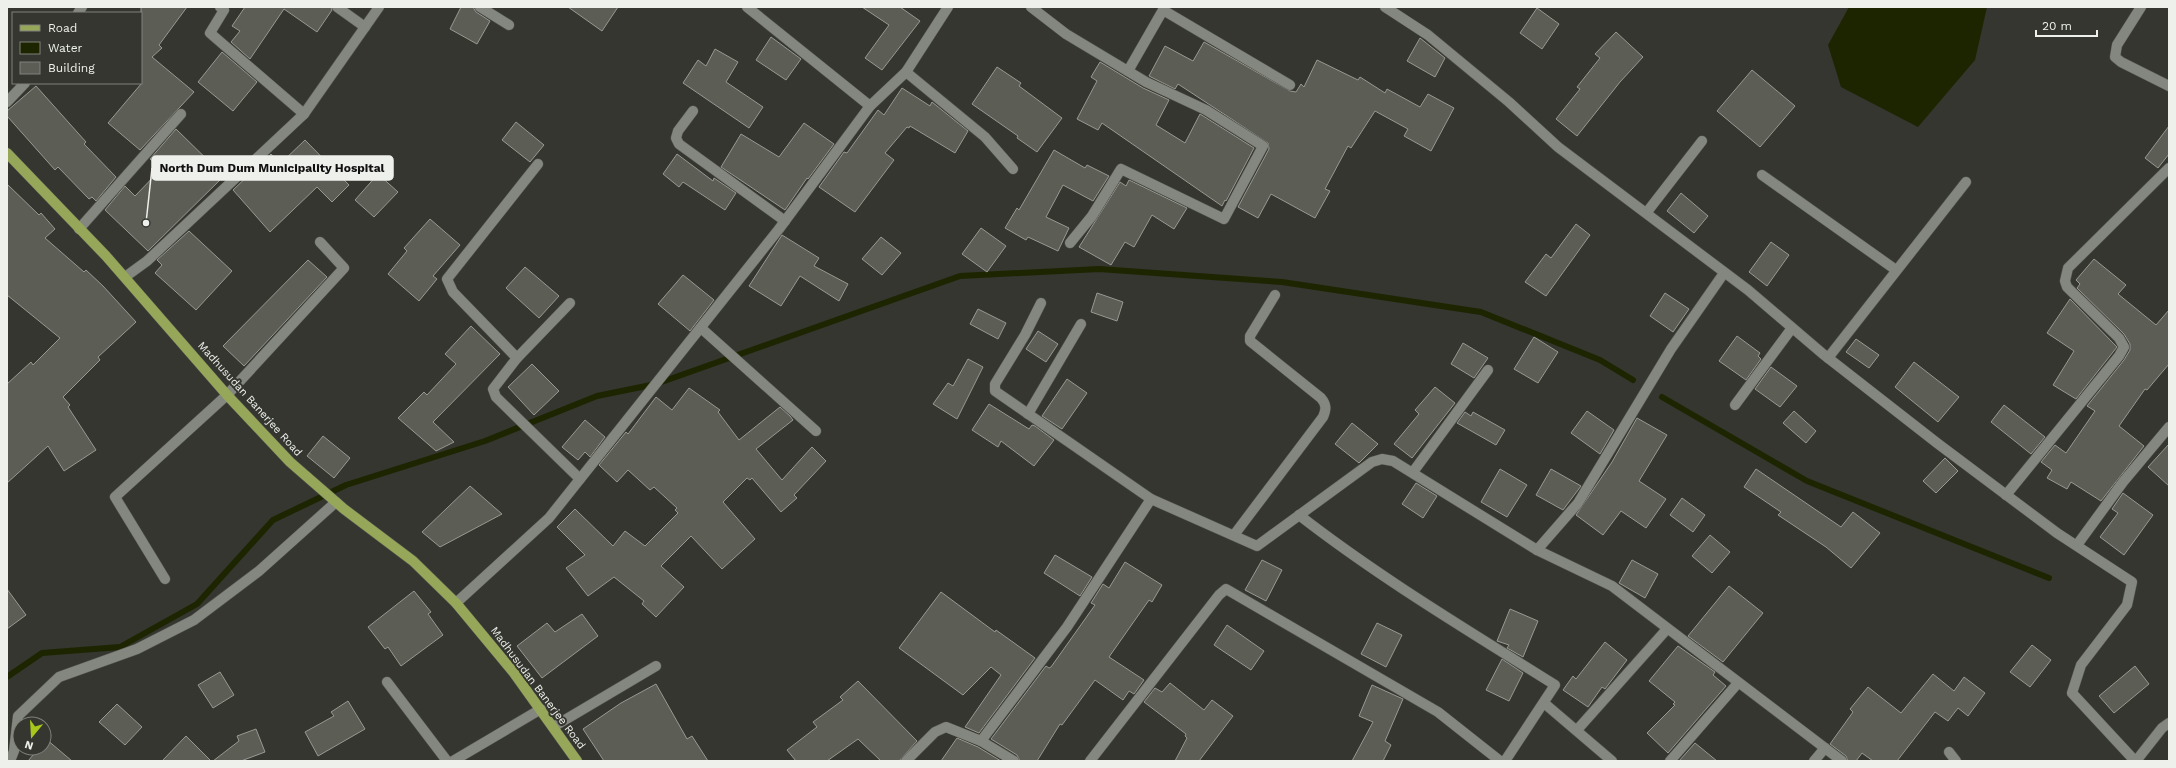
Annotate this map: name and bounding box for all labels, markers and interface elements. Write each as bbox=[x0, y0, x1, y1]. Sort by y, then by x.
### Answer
legend bbox=[12, 12, 142, 84]
scale bar bbox=[2036, 12, 2097, 38]
text: 20 m bbox=[2042, 19, 2072, 33]
text: Road bbox=[48, 21, 77, 35]
text: Water bbox=[48, 41, 83, 55]
text: Building bbox=[48, 61, 95, 75]
callout: North Dum Dum Municipality Hospital bbox=[152, 156, 393, 180]
text: North Dum Dum Municipality Hospital bbox=[159, 161, 385, 175]
street label: Madhusudan Banerjee Road bbox=[195, 339, 305, 459]
street label: Madhusudan Banerjee Road bbox=[488, 624, 588, 752]
north arrow bbox=[12, 716, 52, 756]
text: N bbox=[23, 738, 35, 752]

